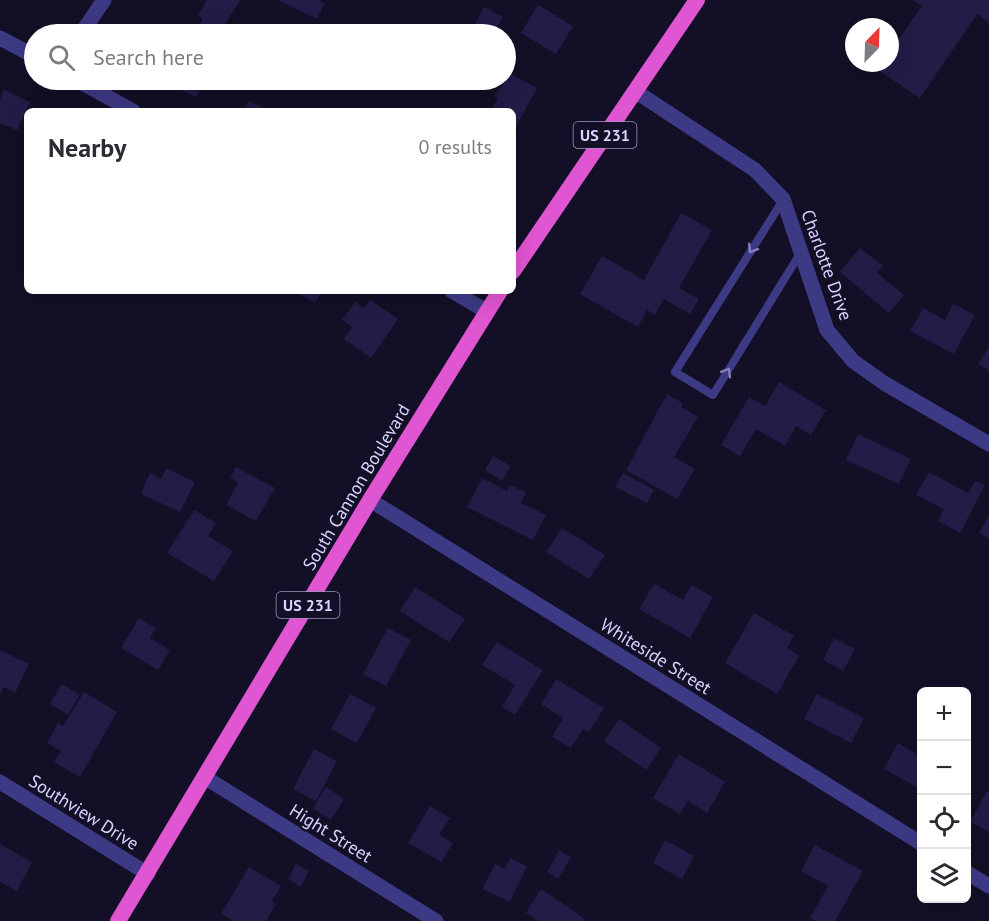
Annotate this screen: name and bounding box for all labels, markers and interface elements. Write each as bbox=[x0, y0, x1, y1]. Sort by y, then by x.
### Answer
north arrow bbox=[845, 18, 899, 72]
search box bbox=[24, 24, 516, 90]
icon: search bbox=[45, 41, 78, 74]
text: Search here bbox=[93, 43, 204, 71]
road number: US 231 bbox=[574, 122, 636, 148]
text: Nearby bbox=[48, 131, 126, 164]
text: 0 results bbox=[419, 134, 492, 160]
street label: Charlotte Drive bbox=[796, 206, 858, 324]
one-way arrow bbox=[748, 242, 759, 253]
one-way arrow bbox=[720, 368, 732, 378]
street label: South Cannon Boulevard bbox=[297, 400, 415, 574]
road number: US 231 bbox=[276, 592, 340, 618]
street label: Whiteside Street bbox=[596, 613, 716, 699]
map controls bbox=[917, 687, 971, 903]
button: + bbox=[917, 687, 971, 741]
button: − bbox=[917, 741, 971, 795]
street label: Southview Drive bbox=[25, 769, 143, 855]
button: locate bbox=[917, 795, 971, 849]
street label: Hight Street bbox=[285, 799, 377, 867]
button: layers bbox=[917, 849, 971, 903]

